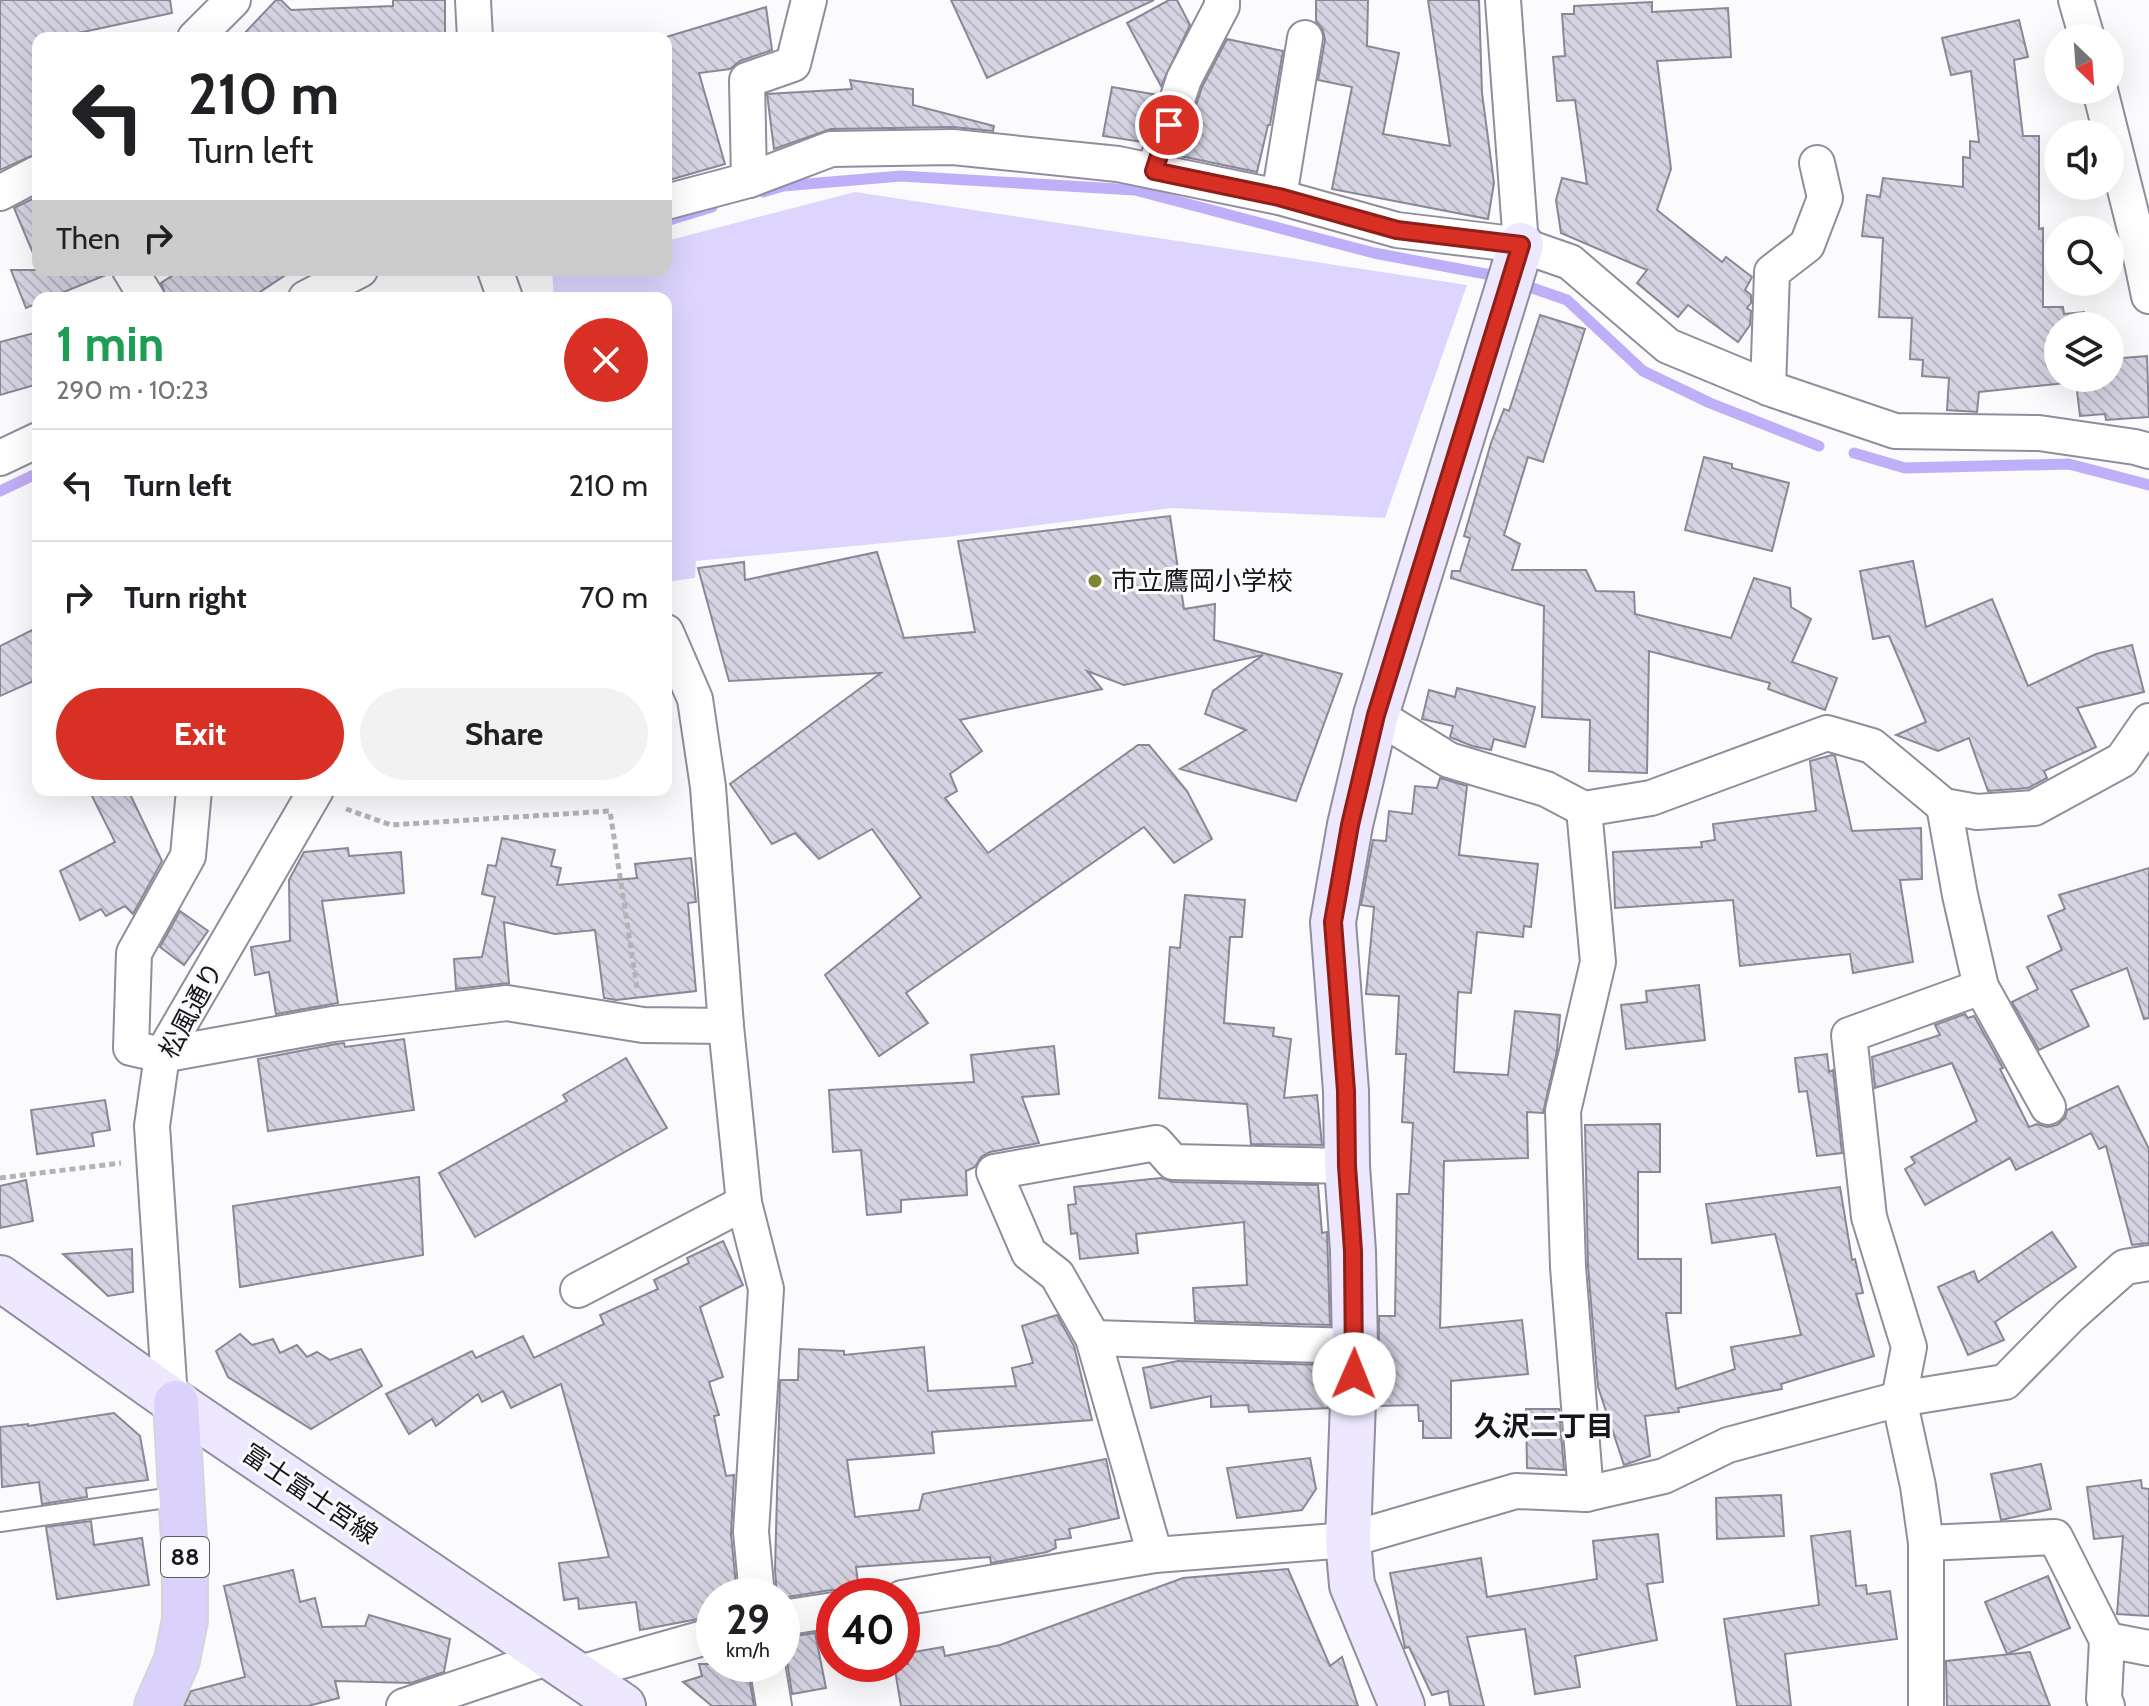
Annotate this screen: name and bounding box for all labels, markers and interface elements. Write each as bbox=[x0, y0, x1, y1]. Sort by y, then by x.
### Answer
north arrow bbox=[2044, 24, 2124, 104]
map controls bbox=[2044, 24, 2124, 392]
text: 210 m bbox=[188, 60, 339, 128]
icon: left bbox=[56, 64, 160, 168]
pin bbox=[1135, 91, 1203, 159]
icon: arrive bbox=[1147, 103, 1191, 147]
button: sound bbox=[2044, 120, 2124, 200]
text: Turn left bbox=[188, 128, 313, 172]
icon: right bbox=[136, 216, 180, 260]
button: search bbox=[2044, 216, 2124, 296]
text: Then bbox=[56, 220, 120, 257]
button: layers bbox=[2044, 312, 2124, 392]
text: 1 min bbox=[56, 315, 164, 373]
button: close bbox=[564, 318, 648, 402]
text: 290 m · 10:23 bbox=[56, 374, 209, 406]
icon: left bbox=[56, 463, 100, 507]
text: Turn left bbox=[124, 467, 232, 504]
text: 210 m bbox=[568, 467, 648, 504]
place label: 市立鷹岡小学校 bbox=[1111, 565, 1293, 597]
marker: 市立鷹岡小学校 bbox=[1086, 572, 1104, 590]
icon: right bbox=[56, 575, 100, 619]
text: Turn right bbox=[124, 579, 247, 616]
text: 70 m bbox=[579, 579, 648, 616]
button: Exit bbox=[56, 688, 344, 780]
button: Share bbox=[360, 688, 648, 780]
street label: 松風通り bbox=[152, 957, 230, 1063]
position arrow bbox=[1312, 1332, 1396, 1416]
district label: 久沢二丁目 bbox=[1474, 1409, 1614, 1443]
street label: 富士富士宮線 bbox=[236, 1437, 384, 1551]
road number: 88 bbox=[161, 1537, 209, 1577]
speed limit sign: 40 bbox=[816, 1578, 920, 1682]
text: 29 bbox=[726, 1595, 770, 1644]
text: km/h bbox=[726, 1638, 770, 1662]

